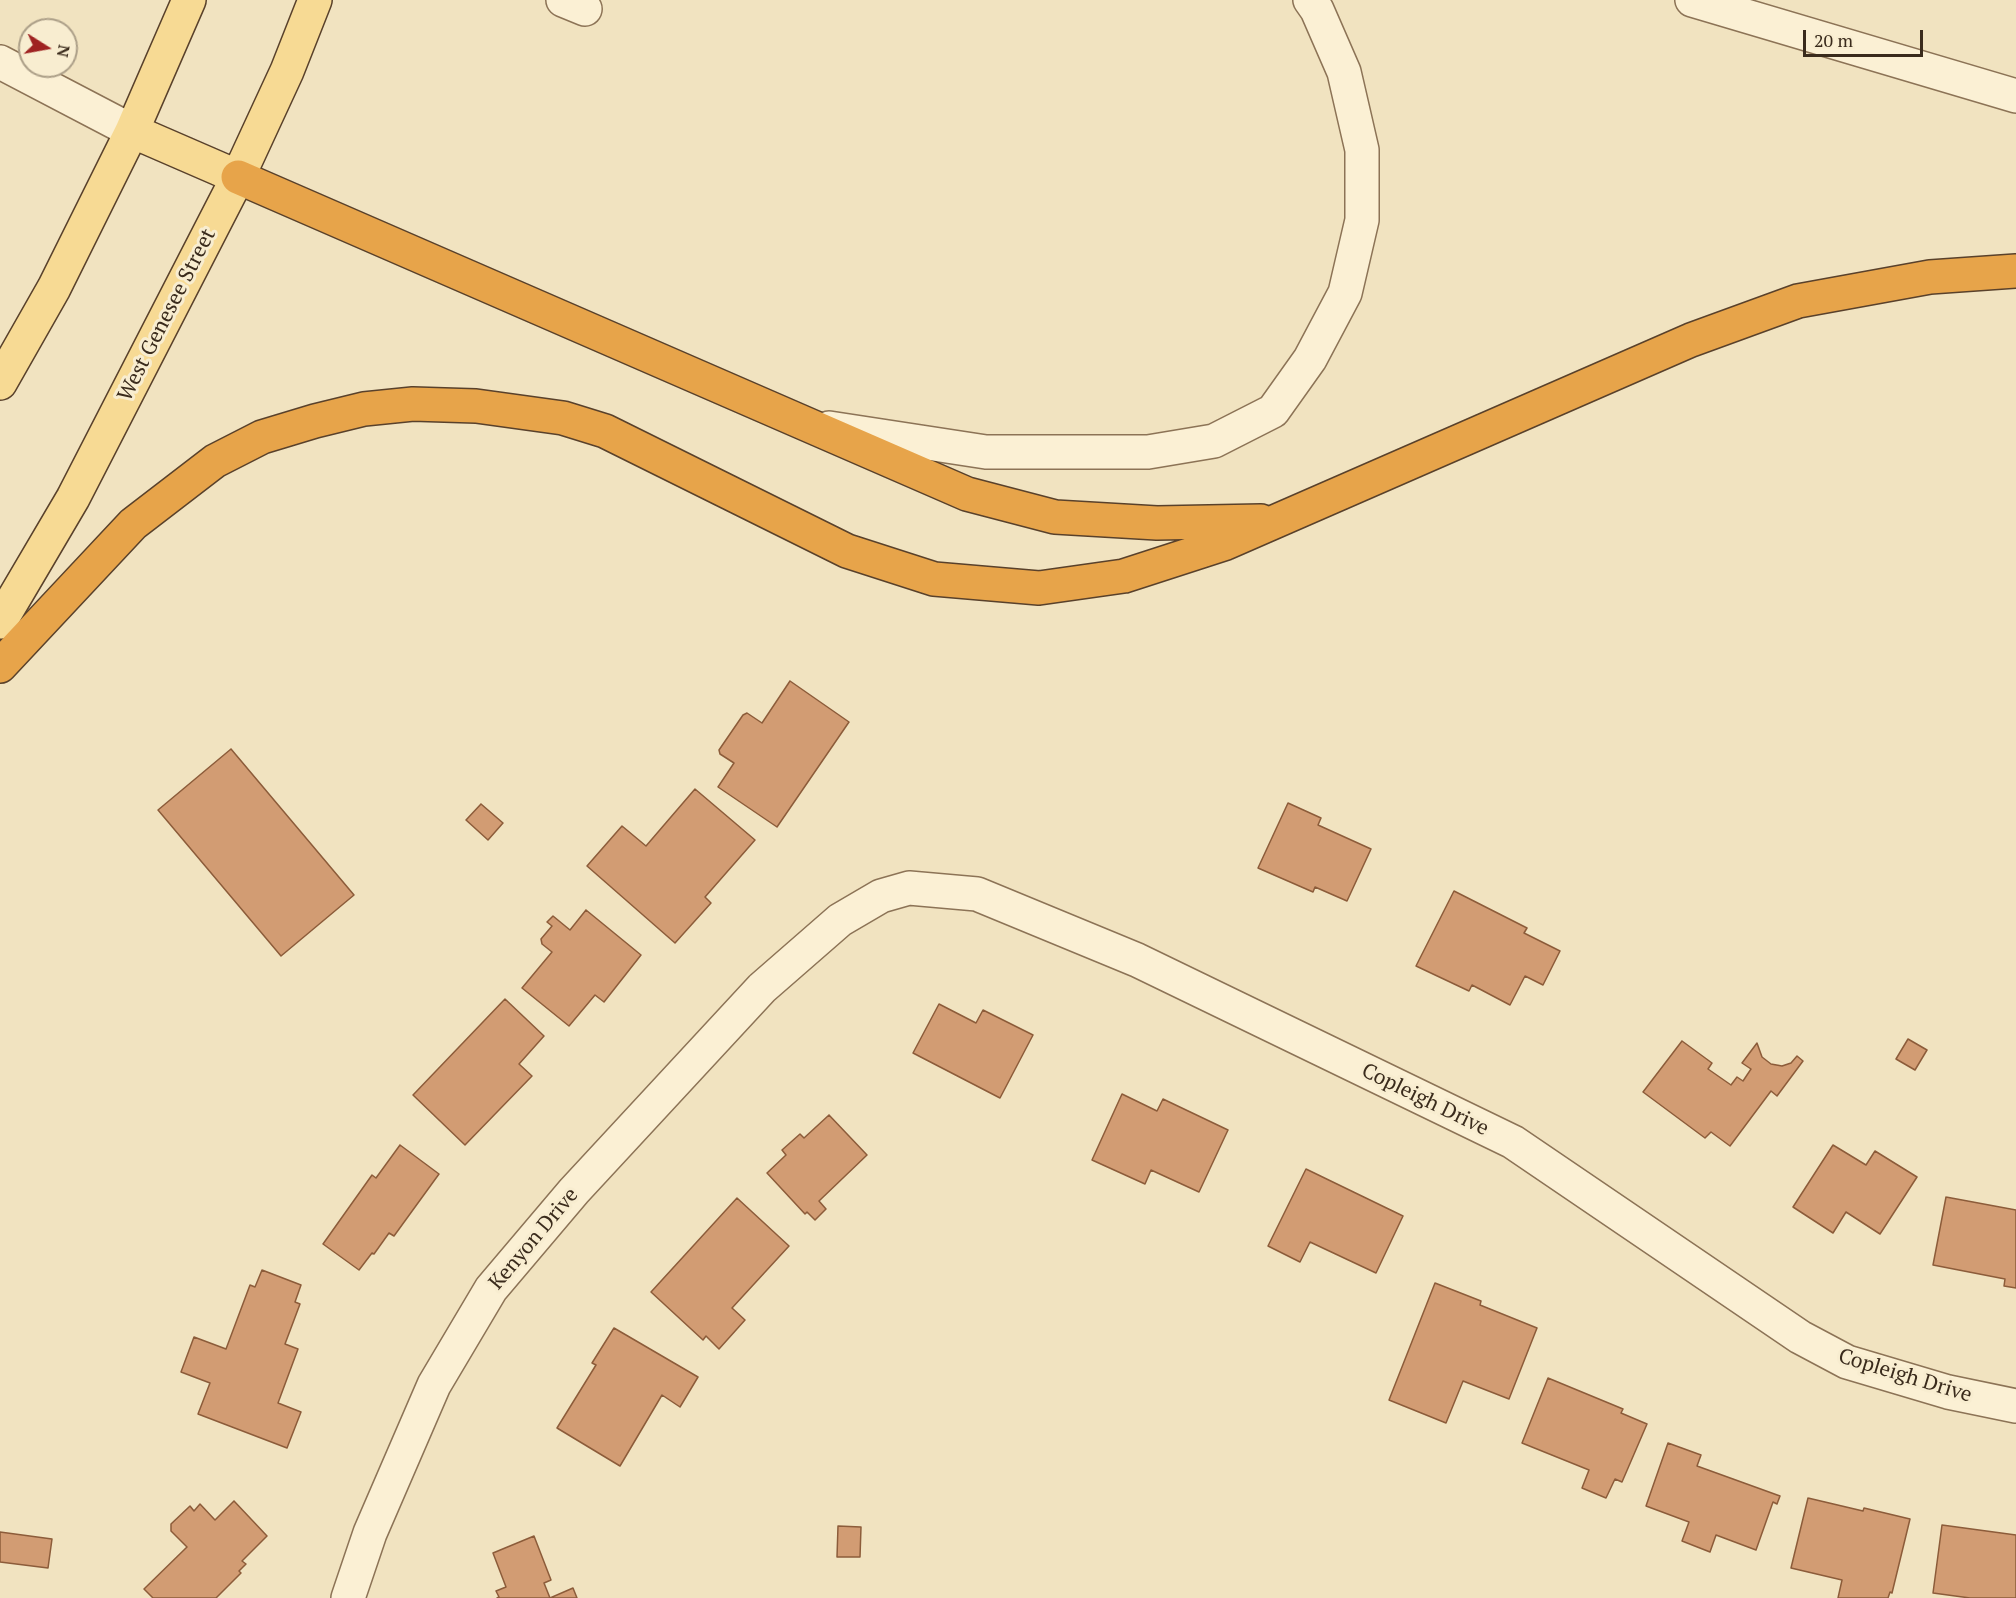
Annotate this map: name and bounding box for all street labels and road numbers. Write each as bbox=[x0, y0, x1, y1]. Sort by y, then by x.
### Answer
street label: West Genesee Street bbox=[113, 225, 221, 405]
street label: Copleigh Drive bbox=[1357, 1058, 1493, 1142]
street label: Kenyon Drive bbox=[484, 1183, 584, 1295]
street label: Copleigh Drive bbox=[1835, 1344, 1975, 1408]

